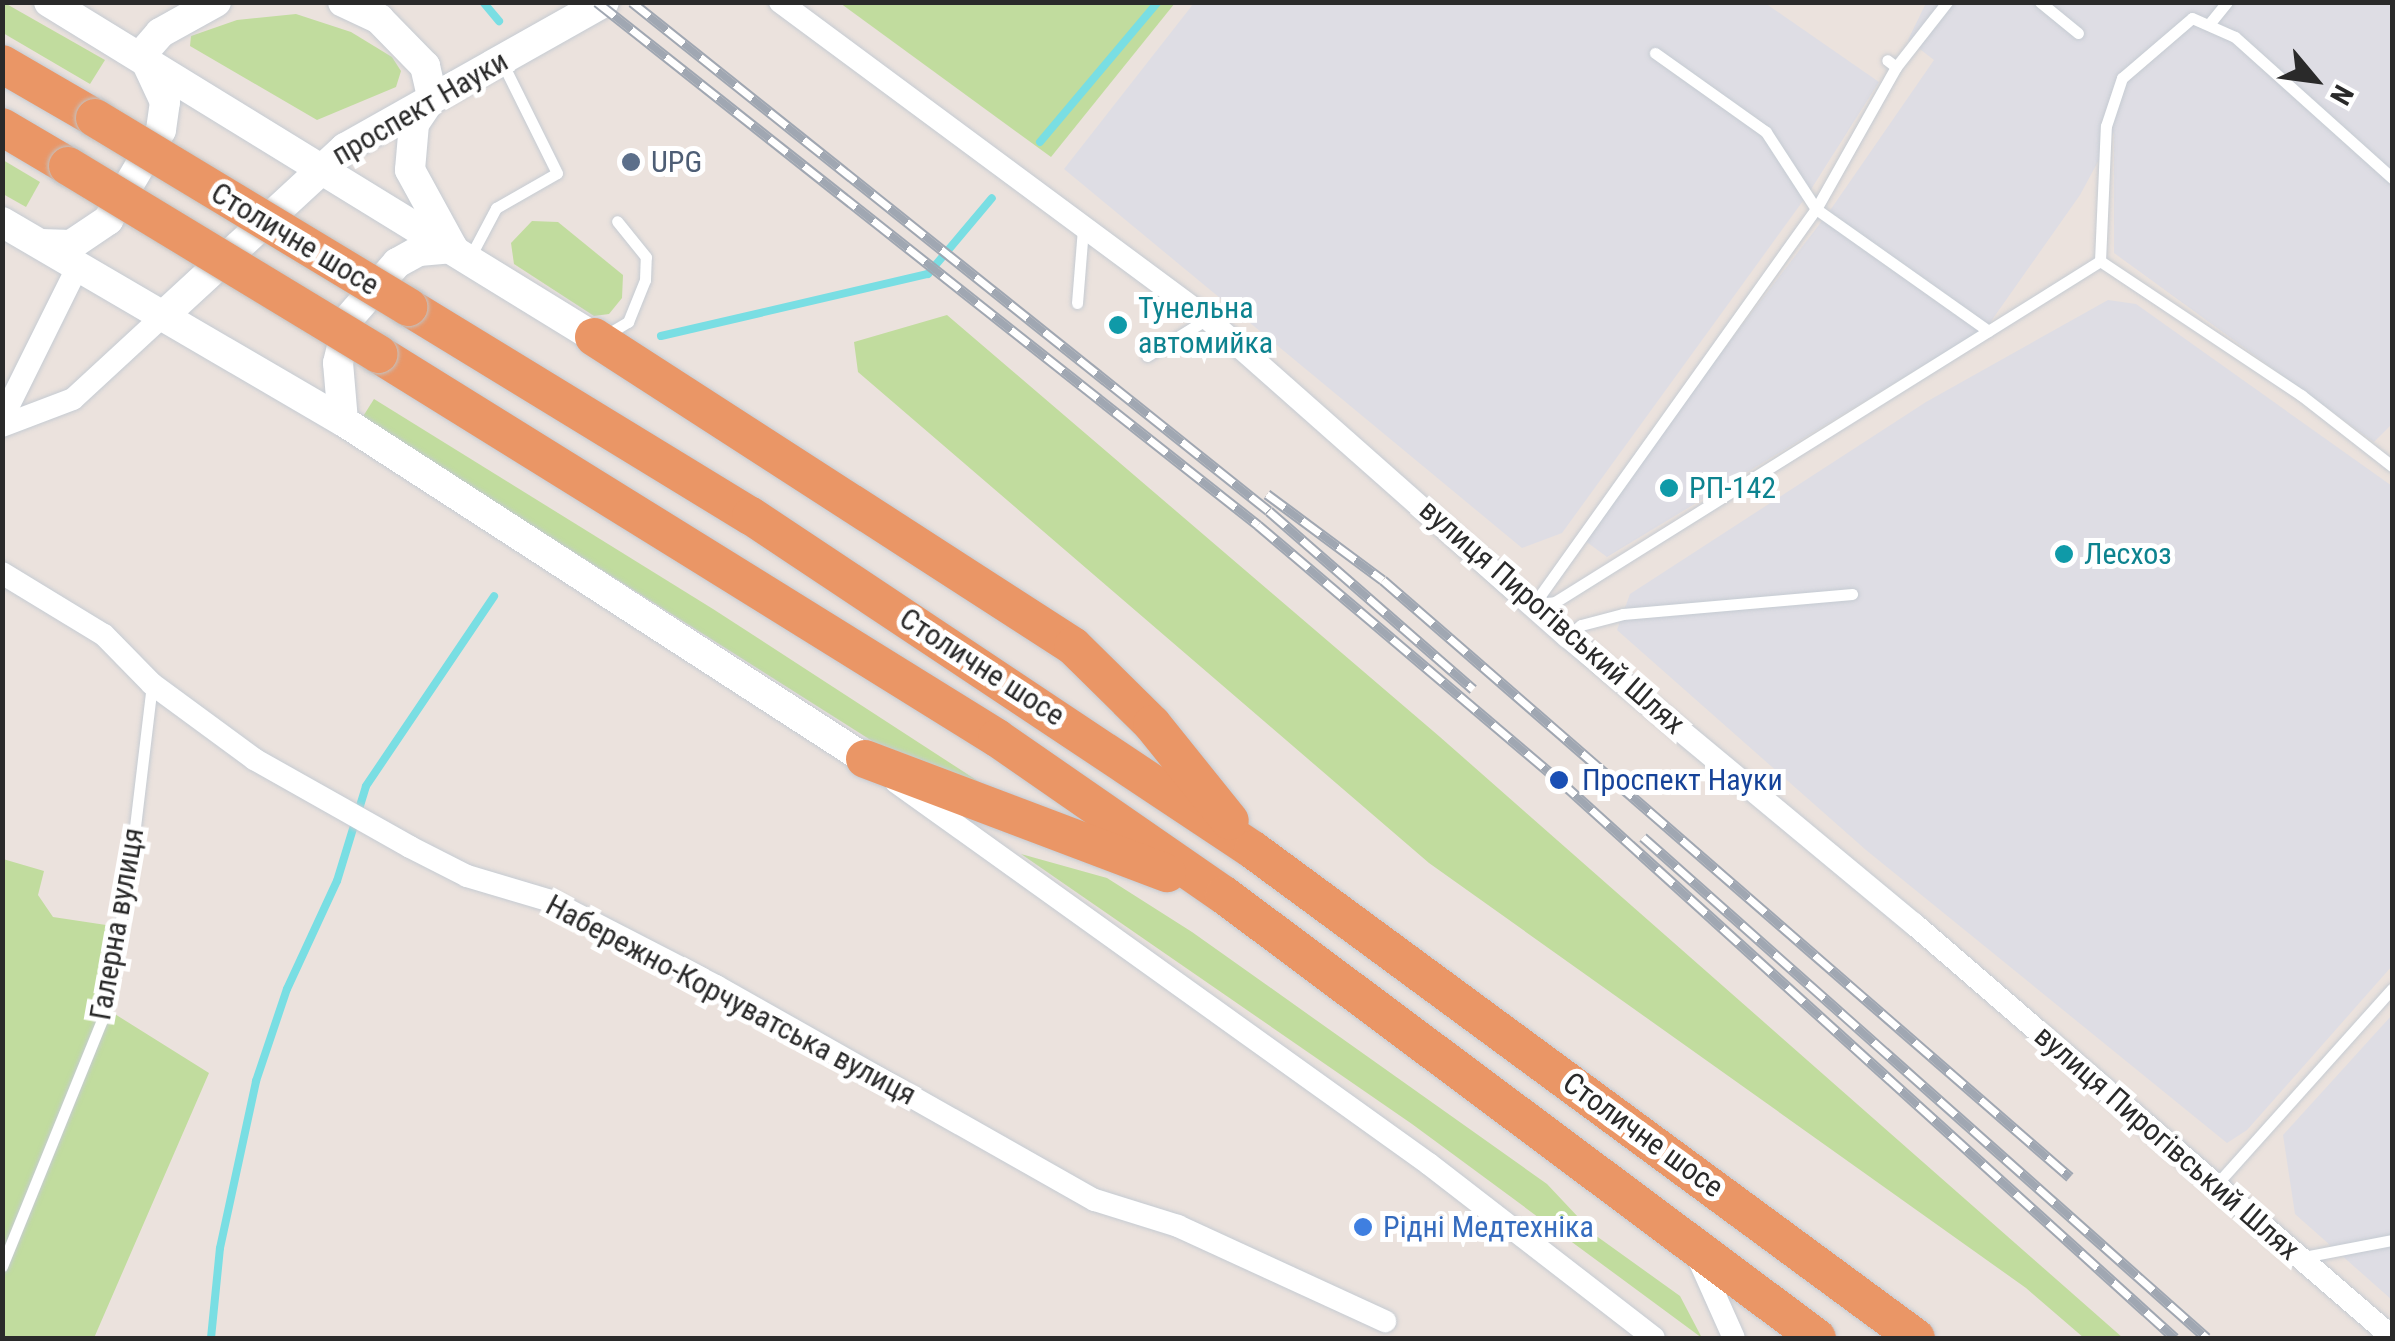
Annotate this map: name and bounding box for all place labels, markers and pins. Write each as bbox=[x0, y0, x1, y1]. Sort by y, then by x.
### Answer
place label: UPG bbox=[651, 144, 702, 180]
marker: UPG bbox=[620, 151, 642, 173]
place label: Тунельна автомийка bbox=[1138, 290, 1273, 360]
marker: Тунельна автомийка bbox=[1107, 314, 1129, 336]
place label: РП-142 bbox=[1689, 470, 1776, 506]
marker: РП-142 bbox=[1658, 477, 1680, 499]
place label: Лесхоз bbox=[2084, 536, 2172, 572]
marker: Лесхоз bbox=[2053, 543, 2075, 565]
place label: Проспект Науки bbox=[1582, 762, 1783, 798]
marker: Проспект Науки bbox=[1546, 767, 1572, 793]
place label: Рідні Медтехніка bbox=[1383, 1209, 1594, 1245]
marker: Рідні Медтехніка bbox=[1352, 1216, 1374, 1238]

